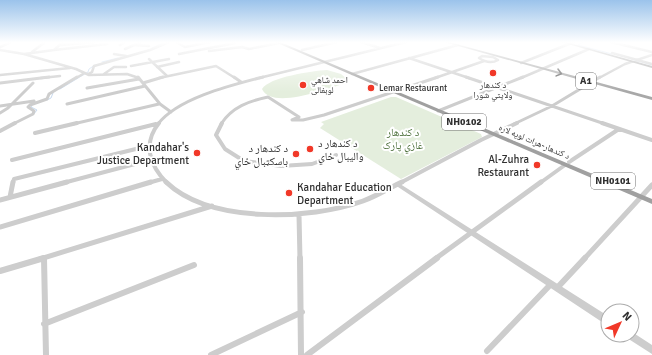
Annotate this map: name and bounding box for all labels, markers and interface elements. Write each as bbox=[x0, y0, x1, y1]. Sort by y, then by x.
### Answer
marker: د کندهار ولايتي شورا bbox=[488, 68, 498, 78]
one-way arrow bbox=[555, 68, 562, 77]
road number: A1 bbox=[576, 73, 596, 89]
place label: احمد شاهي لوبغالی bbox=[311, 75, 348, 96]
marker: احمد شاهي لوبغالی bbox=[298, 80, 308, 90]
place label: د کندهار ولايتي شورا bbox=[473, 80, 513, 102]
marker: Lemar Restaurant bbox=[366, 83, 376, 93]
place label: Lemar Restaurant bbox=[379, 83, 447, 94]
road number: NH0102 bbox=[442, 114, 486, 130]
street label: د کندهار-هرات لويه لاره bbox=[497, 122, 571, 162]
park label: د کندهار غازي پارک bbox=[383, 126, 424, 153]
place label: د کندهار د واليبال ځاي bbox=[318, 137, 364, 164]
place label: Kandahar's Justice Department bbox=[97, 141, 189, 167]
place label: د کندهار د باسکټبال ځاي bbox=[234, 142, 288, 169]
marker: د کندهار د واليبال ځاي bbox=[305, 144, 315, 154]
marker: Kandahar's Justice Department bbox=[192, 148, 202, 158]
marker: د کندهار د باسکټبال ځاي bbox=[291, 149, 301, 159]
place label: Al-Zuhra Restaurant bbox=[477, 153, 529, 179]
marker: Al-Zuhra Restaurant bbox=[532, 160, 542, 170]
road number: NH0101 bbox=[591, 173, 635, 189]
place label: Kandahar Education Department bbox=[297, 181, 392, 207]
marker: Kandahar Education Department bbox=[284, 188, 294, 198]
north arrow bbox=[600, 303, 640, 343]
text: N bbox=[619, 309, 634, 324]

